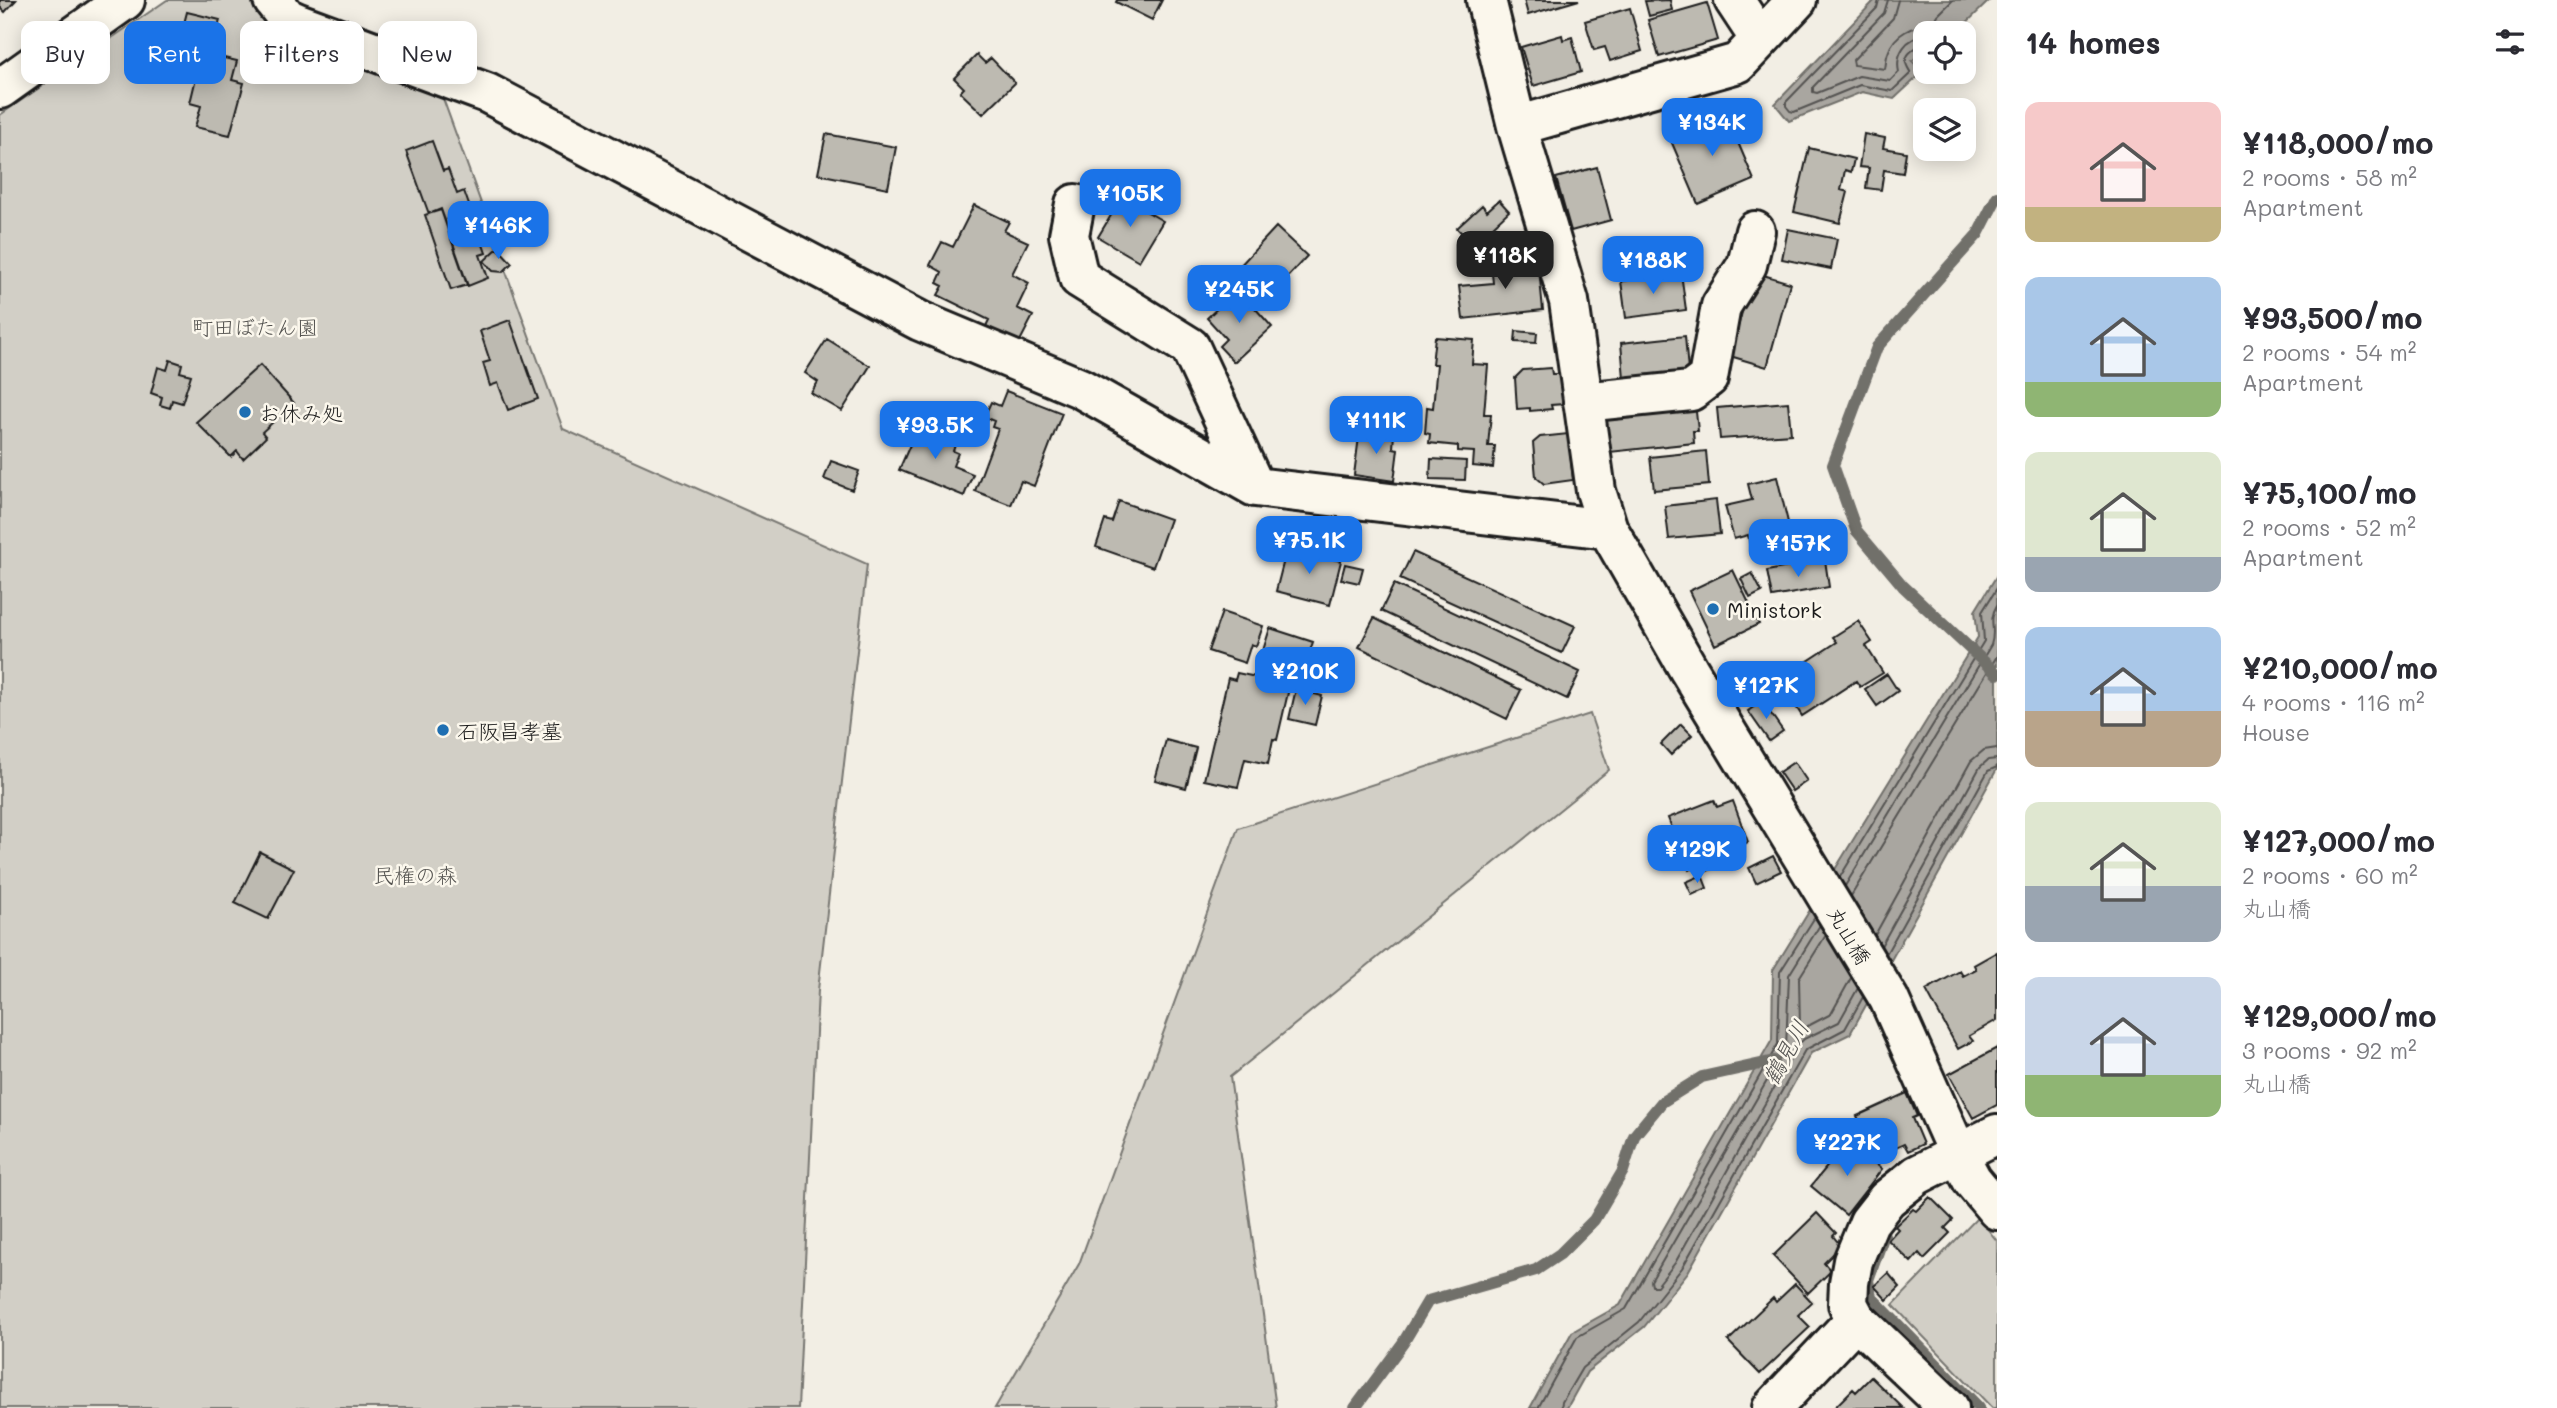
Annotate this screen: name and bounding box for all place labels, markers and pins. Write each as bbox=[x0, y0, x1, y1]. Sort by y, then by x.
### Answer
pin: ¥134K bbox=[1663, 99, 1761, 158]
pin: ¥105K bbox=[1081, 170, 1179, 229]
pin: ¥146K bbox=[449, 202, 547, 261]
pin: ¥118K bbox=[1456, 232, 1554, 291]
pin: ¥188K bbox=[1604, 236, 1702, 296]
pin: ¥245K bbox=[1190, 266, 1288, 325]
pin: ¥111K bbox=[1327, 396, 1425, 456]
place label: お休み処 bbox=[259, 399, 343, 426]
pin: ¥93.5K bbox=[878, 402, 992, 461]
marker: お休み処 bbox=[237, 404, 253, 420]
pin: ¥75.1K bbox=[1252, 516, 1366, 576]
pin: ¥157K bbox=[1749, 520, 1847, 579]
place label: Ministork bbox=[1727, 596, 1822, 623]
marker: Ministork bbox=[1705, 601, 1721, 617]
pin: ¥210K bbox=[1256, 648, 1354, 707]
pin: ¥127K bbox=[1717, 662, 1815, 721]
place label: 石阪昌孝墓 bbox=[457, 717, 562, 744]
marker: 石阪昌孝墓 bbox=[435, 722, 451, 738]
pin: ¥129K bbox=[1648, 826, 1746, 885]
pin: ¥227K bbox=[1798, 1118, 1896, 1178]

